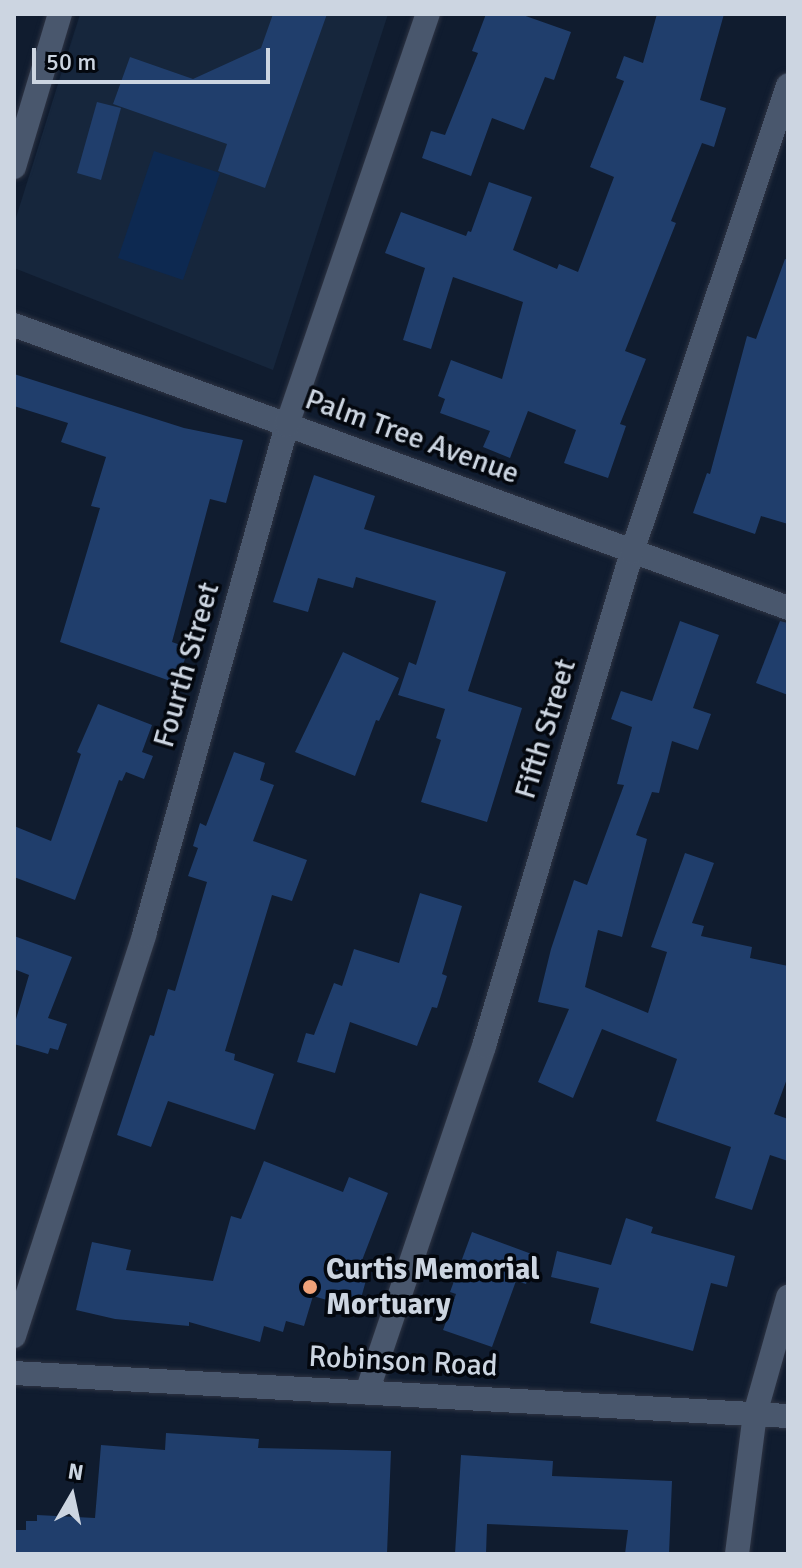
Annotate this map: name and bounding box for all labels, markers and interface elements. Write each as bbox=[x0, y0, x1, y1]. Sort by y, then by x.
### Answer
scale bar bbox=[36, 32, 274, 82]
text: 50 m bbox=[46, 47, 96, 77]
street label: Palm Tree Avenue bbox=[300, 382, 524, 492]
street label: Fourth Street bbox=[146, 578, 228, 752]
street label: Fifth Street bbox=[508, 655, 584, 803]
place label: Curtis Memorial Mortuary bbox=[326, 1252, 540, 1322]
marker: Curtis Memorial Mortuary bbox=[301, 1278, 319, 1296]
street label: Robinson Road bbox=[307, 1339, 499, 1385]
north arrow bbox=[32, 1456, 112, 1536]
text: N bbox=[66, 1457, 86, 1486]

